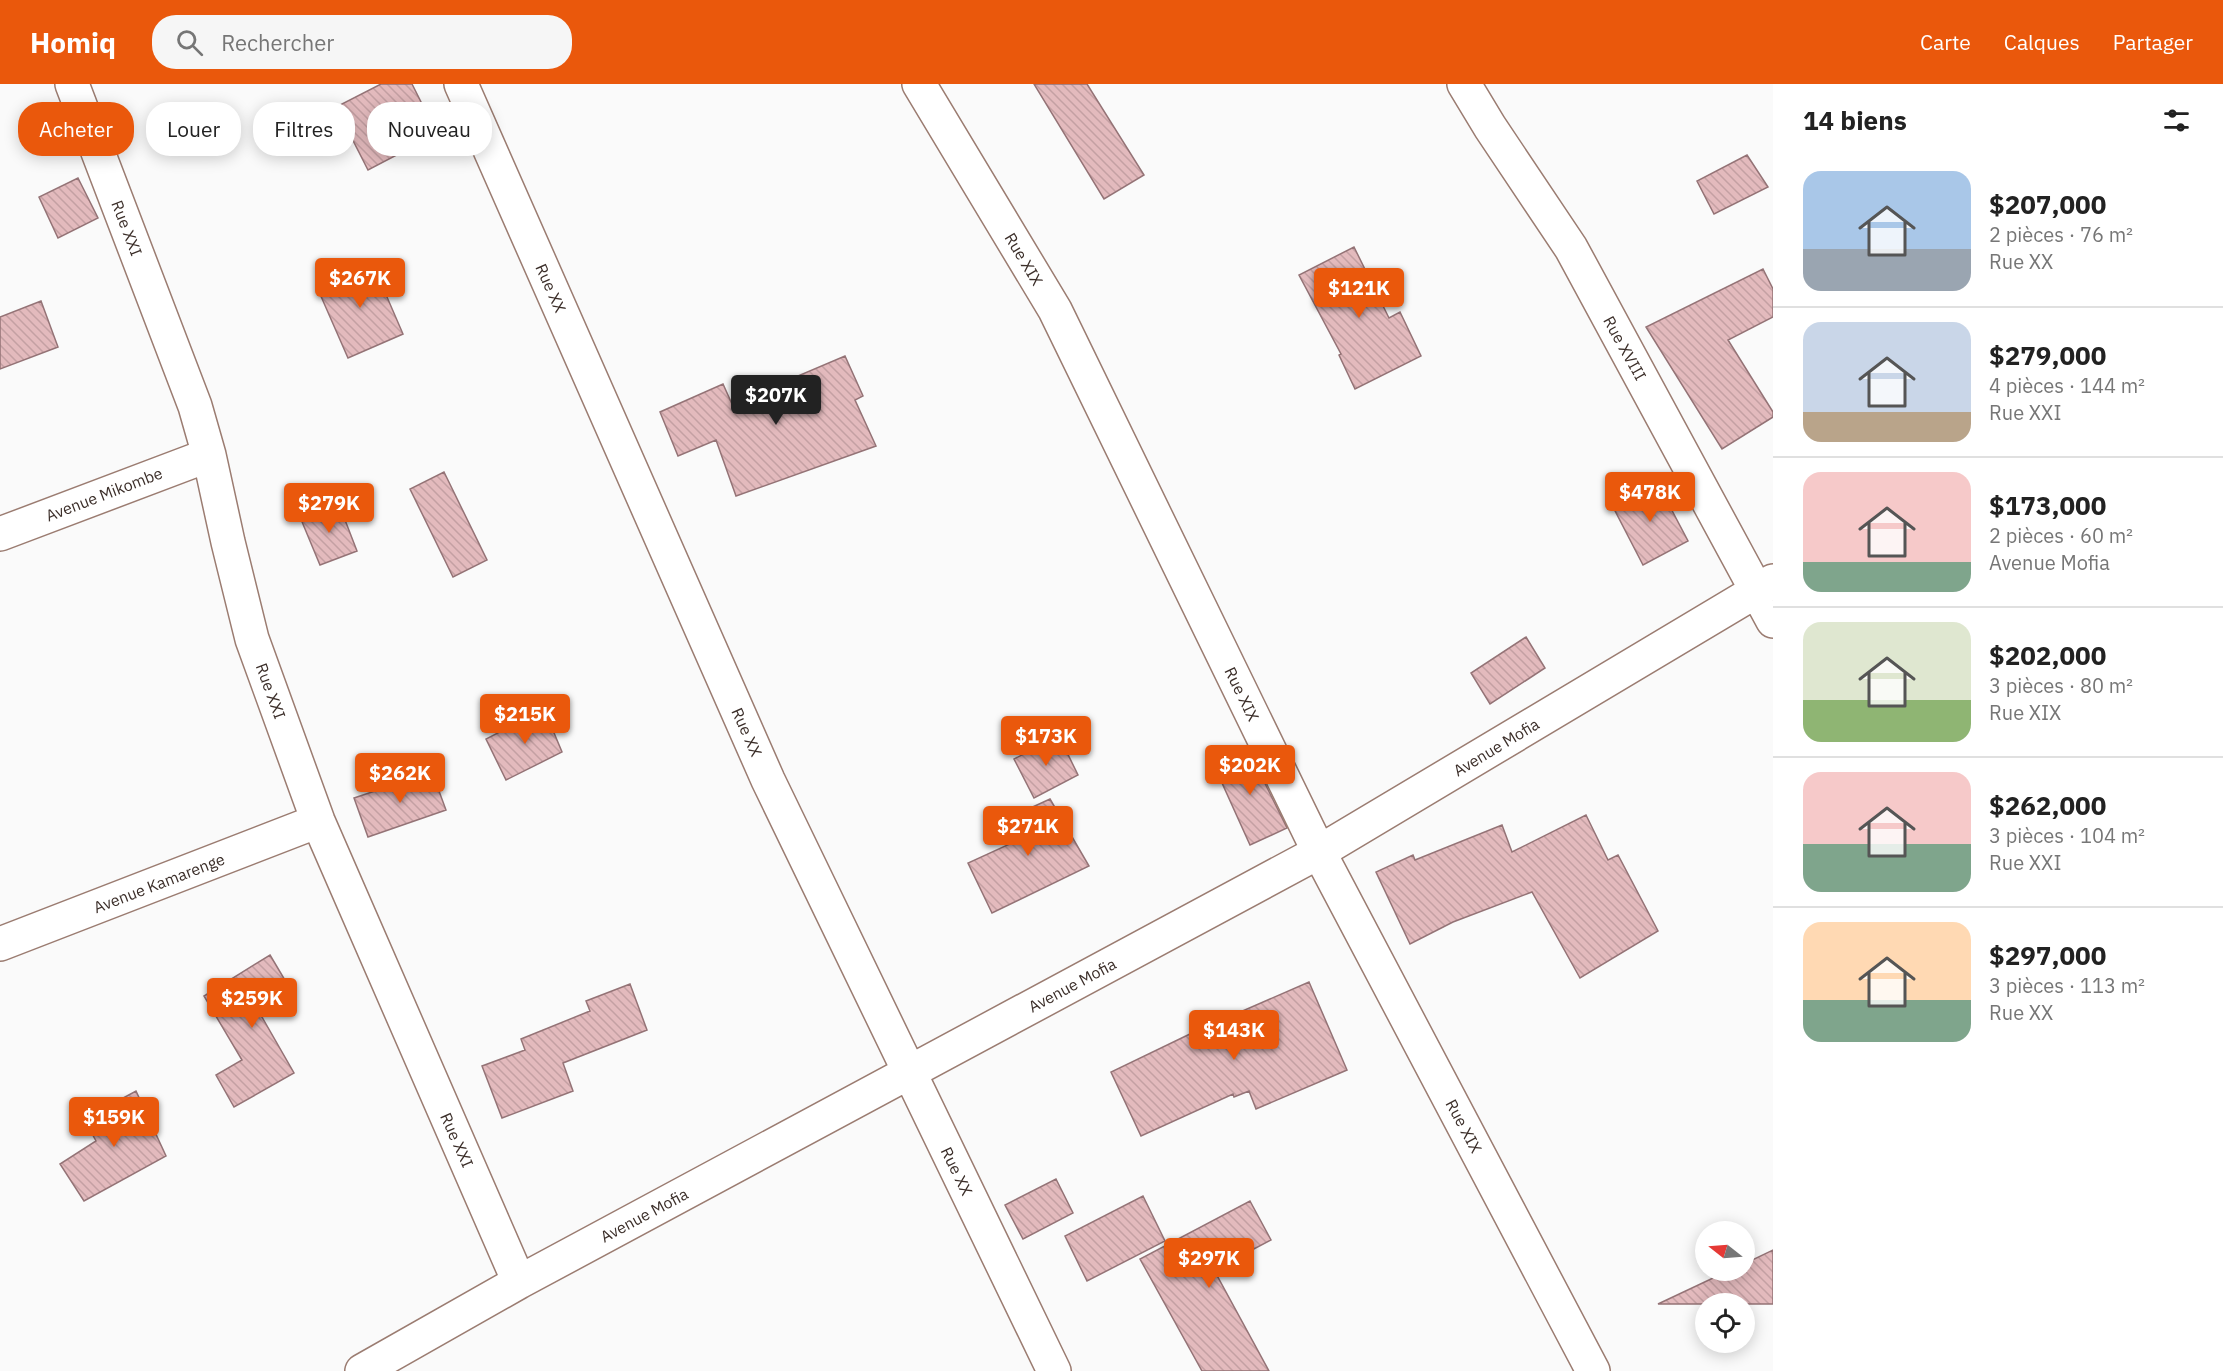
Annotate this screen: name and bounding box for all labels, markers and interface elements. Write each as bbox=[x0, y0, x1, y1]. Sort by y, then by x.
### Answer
search box bbox=[152, 15, 572, 69]
text: Homiq bbox=[30, 24, 116, 61]
icon: search bbox=[173, 26, 206, 59]
text: Rechercher bbox=[221, 28, 334, 57]
text: Carte bbox=[1920, 28, 1971, 56]
text: Calques bbox=[2004, 28, 2080, 56]
text: Partager bbox=[2113, 28, 2193, 56]
chip: Acheter bbox=[18, 102, 134, 156]
chip: Louer bbox=[146, 102, 241, 156]
chip: Filtres bbox=[253, 102, 355, 156]
chip: Nouveau bbox=[367, 102, 492, 156]
text: 14 biens bbox=[1803, 103, 1907, 137]
icon: filters bbox=[2160, 104, 2193, 137]
text: $207,000 bbox=[1989, 187, 2106, 221]
icon: home bbox=[1851, 195, 1923, 267]
street label: Rue XXI bbox=[107, 197, 147, 259]
text: 2 pièces · 76 m² bbox=[1989, 221, 2133, 248]
street label: Rue XIX bbox=[1001, 229, 1048, 289]
text: Rue XX bbox=[1989, 248, 2053, 275]
pin: $267K bbox=[318, 258, 402, 309]
street label: Rue XX bbox=[531, 260, 571, 316]
text: $267K bbox=[329, 264, 391, 291]
pin: $121K bbox=[1317, 268, 1401, 319]
text: $121K bbox=[1328, 274, 1390, 301]
street label: Rue XVIII bbox=[1599, 312, 1651, 384]
text: $279,000 bbox=[1989, 338, 2106, 372]
icon: home bbox=[1851, 346, 1923, 418]
text: 4 pièces · 144 m² bbox=[1989, 372, 2145, 399]
pin: $207K bbox=[734, 375, 818, 426]
text: $207K bbox=[745, 381, 807, 408]
text: Rue XXI bbox=[1989, 399, 2061, 426]
street label: Avenue Mikombe bbox=[43, 462, 165, 525]
pin: $478K bbox=[1608, 472, 1692, 523]
text: $478K bbox=[1619, 478, 1681, 505]
pin: $279K bbox=[287, 483, 371, 534]
text: $173,000 bbox=[1989, 488, 2106, 522]
text: $279K bbox=[298, 489, 360, 516]
icon: home bbox=[1851, 496, 1923, 568]
text: 2 pièces · 60 m² bbox=[1989, 522, 2133, 549]
text: Avenue Mofia bbox=[1989, 549, 2110, 576]
text: $202,000 bbox=[1989, 638, 2106, 672]
icon: home bbox=[1851, 646, 1923, 718]
street label: Rue XXI bbox=[252, 660, 290, 722]
street label: Rue XIX bbox=[1220, 664, 1264, 725]
text: 3 pièces · 80 m² bbox=[1989, 672, 2133, 699]
pin: $215K bbox=[483, 694, 567, 745]
text: Rue XIX bbox=[1989, 699, 2061, 726]
text: $215K bbox=[494, 700, 556, 727]
street label: Rue XX bbox=[727, 704, 767, 760]
street label: Avenue Mofia bbox=[1449, 713, 1543, 780]
pin: $173K bbox=[1004, 716, 1088, 767]
text: $173K bbox=[1015, 722, 1077, 749]
pin: $202K bbox=[1208, 745, 1292, 796]
text: $202K bbox=[1219, 751, 1281, 778]
pin: $262K bbox=[358, 753, 442, 804]
text: $262K bbox=[369, 759, 431, 786]
text: $262,000 bbox=[1989, 788, 2106, 822]
icon: home bbox=[1851, 796, 1923, 868]
pin: $271K bbox=[986, 806, 1070, 857]
text: $271K bbox=[997, 812, 1059, 839]
text: 3 pièces · 104 m² bbox=[1989, 822, 2145, 849]
street label: Avenue Kamarenge bbox=[91, 849, 228, 917]
text: Rue XXI bbox=[1989, 849, 2061, 876]
text: $297,000 bbox=[1989, 938, 2106, 972]
icon: home bbox=[1851, 946, 1923, 1018]
street label: Avenue Mofia bbox=[1025, 953, 1120, 1017]
text: 3 pièces · 113 m² bbox=[1989, 972, 2145, 999]
pin: $259K bbox=[210, 978, 294, 1029]
text: $259K bbox=[221, 984, 283, 1011]
text: Rue XX bbox=[1989, 999, 2053, 1026]
pin: $143K bbox=[1192, 1010, 1276, 1061]
text: $143K bbox=[1203, 1016, 1265, 1043]
street label: Rue XIX bbox=[1442, 1096, 1487, 1156]
pin: $159K bbox=[72, 1097, 156, 1148]
text: $159K bbox=[83, 1103, 145, 1130]
street label: Rue XXI bbox=[436, 1109, 478, 1171]
street label: Rue XX bbox=[937, 1143, 977, 1199]
street label: Avenue Mofia bbox=[597, 1183, 692, 1247]
north arrow bbox=[1695, 1221, 1755, 1281]
map controls bbox=[1695, 1221, 1755, 1353]
pin: $297K bbox=[1167, 1238, 1251, 1289]
text: $297K bbox=[1178, 1244, 1240, 1271]
button: locate bbox=[1695, 1293, 1755, 1353]

